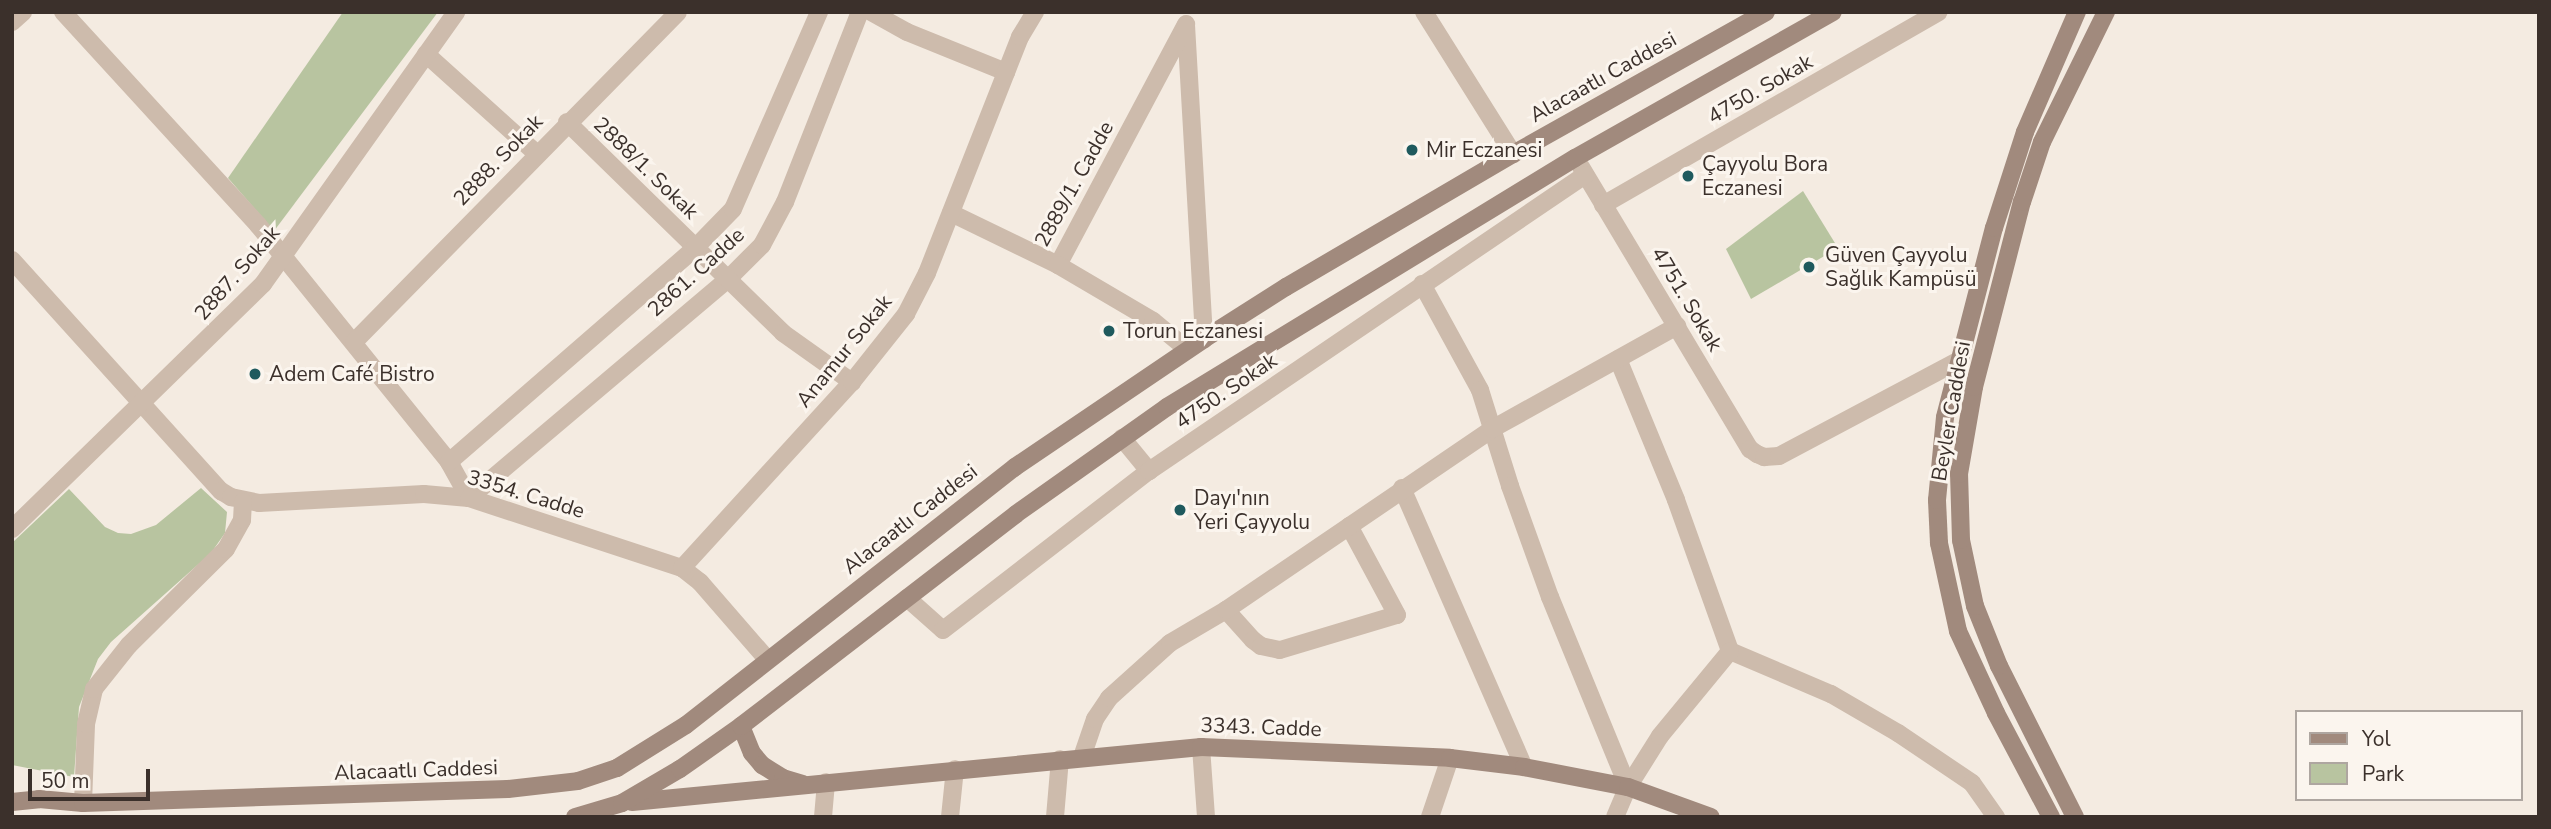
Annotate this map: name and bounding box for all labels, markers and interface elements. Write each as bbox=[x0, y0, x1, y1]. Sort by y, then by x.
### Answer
street label: Alacaatlı Caddesi bbox=[1525, 26, 1681, 128]
street label: 4750. Sokak bbox=[1703, 49, 1817, 129]
street label: 2888. Sokak bbox=[448, 109, 548, 211]
street label: 2888/1. Sokak bbox=[588, 112, 704, 224]
street label: 2889/1. Cadde bbox=[1029, 117, 1119, 251]
place label: Mir Eczanesi bbox=[1426, 137, 1542, 163]
marker: Mir Eczanesi bbox=[1404, 142, 1420, 158]
place label: Çayyolu Bora Eczanesi bbox=[1702, 151, 1828, 201]
marker: Çayyolu Bora Eczanesi bbox=[1680, 168, 1696, 184]
street label: 2887. Sokak bbox=[189, 221, 285, 325]
street label: 2861. Cadde bbox=[643, 222, 749, 322]
street label: 4751. Sokak bbox=[1646, 242, 1728, 356]
place label: Güven Çayyolu Sağlık Kampüsü bbox=[1825, 242, 1976, 292]
marker: Güven Çayyolu Sağlık Kampüsü bbox=[1799, 257, 1819, 277]
street label: Anamur Sokak bbox=[791, 290, 897, 412]
place label: Torun Eczanesi bbox=[1123, 318, 1263, 344]
marker: Torun Eczanesi bbox=[1101, 323, 1117, 339]
street label: Beyler Caddesi bbox=[1926, 339, 1976, 483]
street label: 4750. Sokak bbox=[1170, 348, 1282, 434]
place label: Adem Café Bistro bbox=[269, 361, 435, 387]
marker: Adem Café Bistro bbox=[247, 366, 263, 382]
street label: Alacaatlı Caddesi bbox=[838, 459, 982, 579]
street label: 3354. Cadde bbox=[464, 464, 588, 524]
place label: Dayı'nın Yeri Çayyolu bbox=[1194, 485, 1310, 535]
marker: Dayı'nın Yeri Çayyolu bbox=[1172, 502, 1188, 518]
legend bbox=[2296, 710, 2523, 801]
street label: 3343. Cadde bbox=[1200, 712, 1322, 742]
text: Yol bbox=[2362, 725, 2391, 753]
street label: Alacaatlı Caddesi bbox=[334, 755, 498, 785]
scale bar bbox=[32, 756, 154, 800]
text: Park bbox=[2362, 760, 2404, 788]
text: 50 m bbox=[41, 767, 90, 795]

